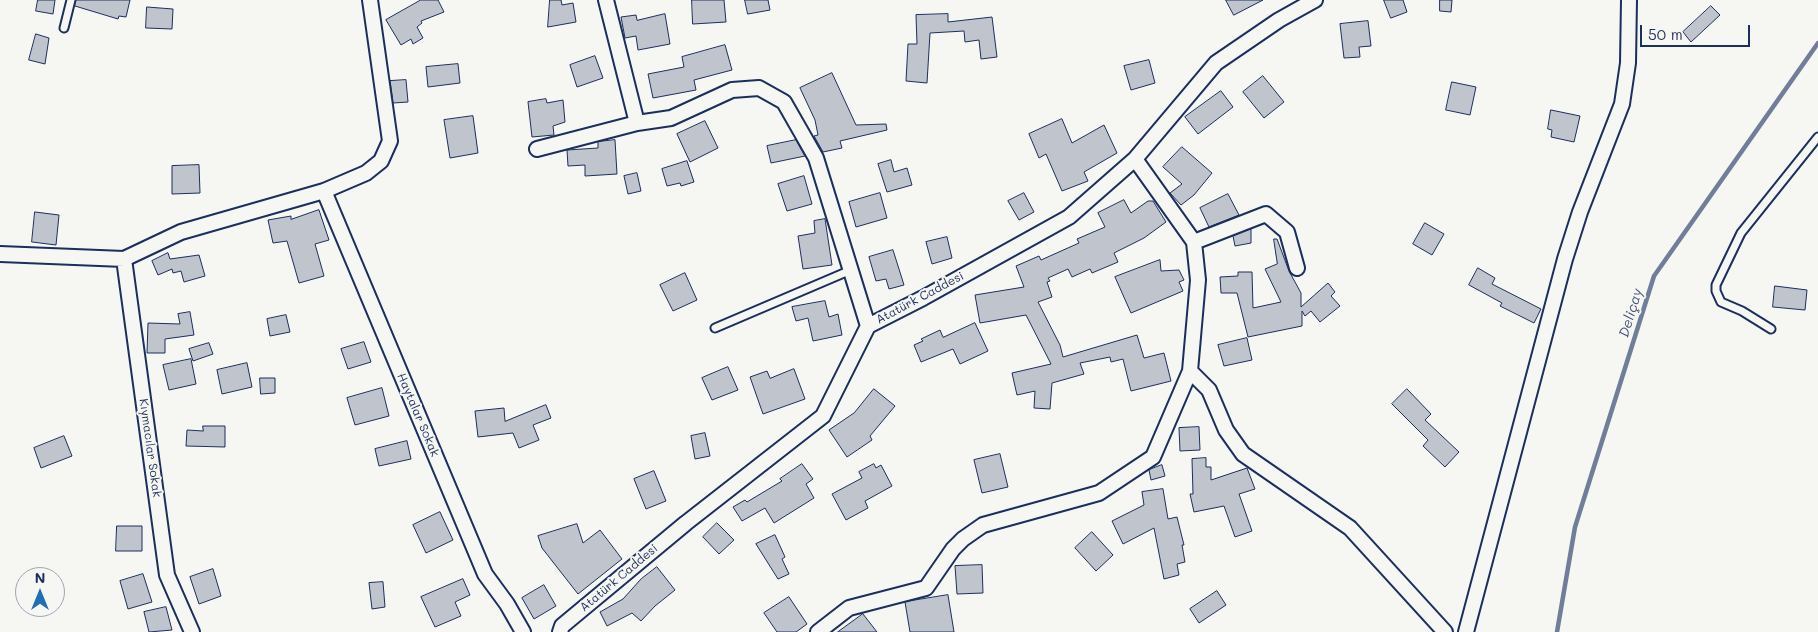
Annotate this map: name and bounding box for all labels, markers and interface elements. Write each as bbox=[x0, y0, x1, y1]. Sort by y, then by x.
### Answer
scale bar bbox=[1643, 15, 1753, 47]
text: 50 m bbox=[1648, 24, 1683, 44]
street label: Atatürk Caddesi bbox=[874, 269, 966, 327]
water label: Deliçay bbox=[1616, 286, 1646, 340]
street label: Haytalar Sokak bbox=[394, 371, 442, 459]
street label: Kıymacılar Sokak bbox=[136, 398, 164, 498]
street label: Atatürk Caddesi bbox=[577, 541, 661, 615]
north arrow bbox=[15, 567, 65, 617]
text: N bbox=[35, 568, 45, 587]

